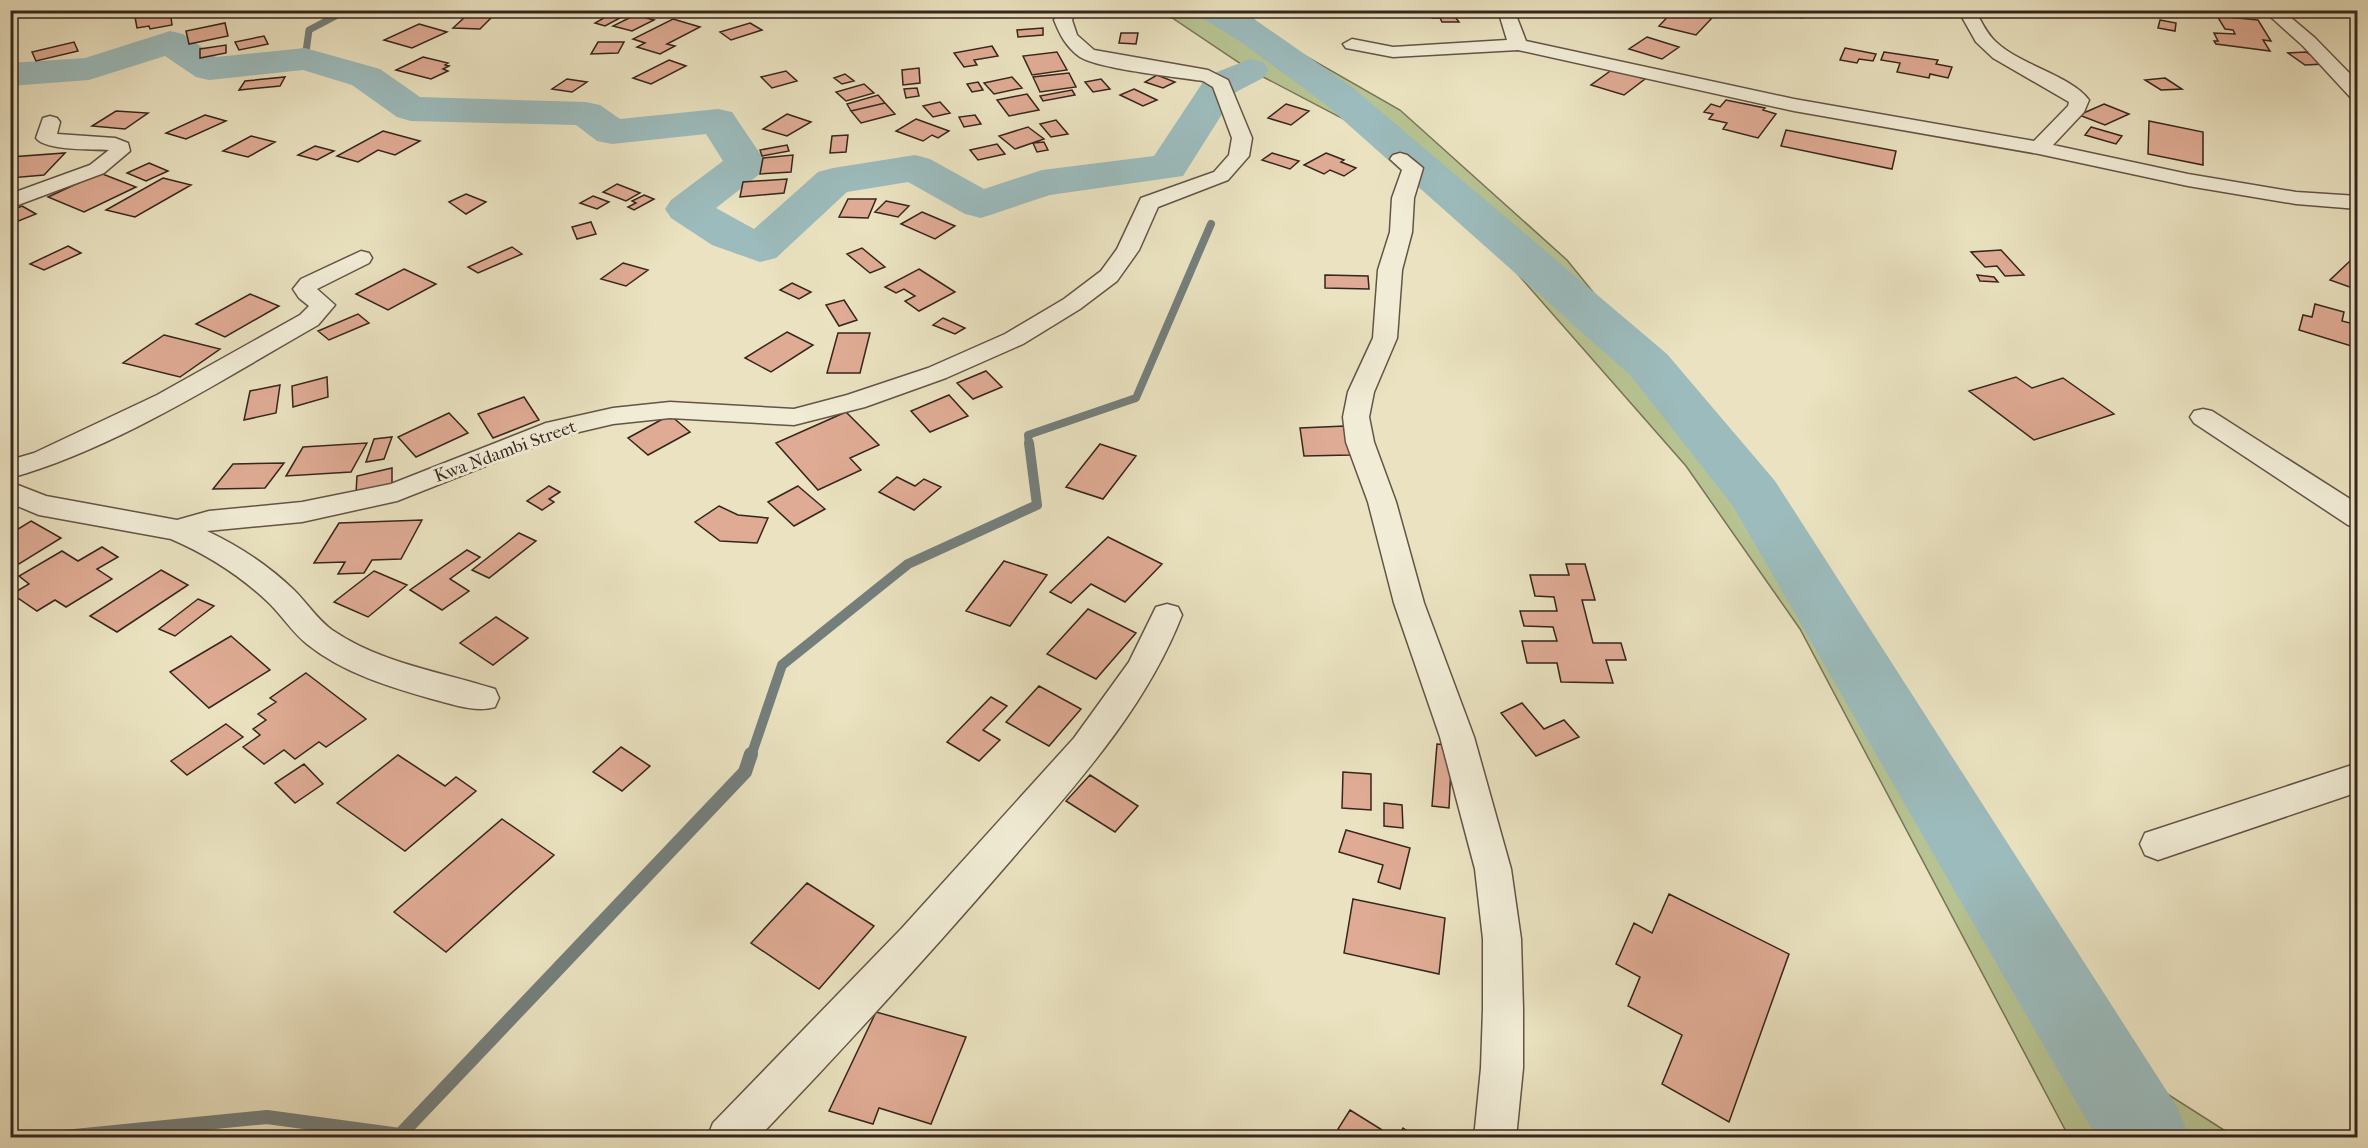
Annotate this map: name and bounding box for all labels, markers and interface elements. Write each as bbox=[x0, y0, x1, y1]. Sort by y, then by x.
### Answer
street label: Kwa Ndambi Street bbox=[431, 416, 580, 487]

